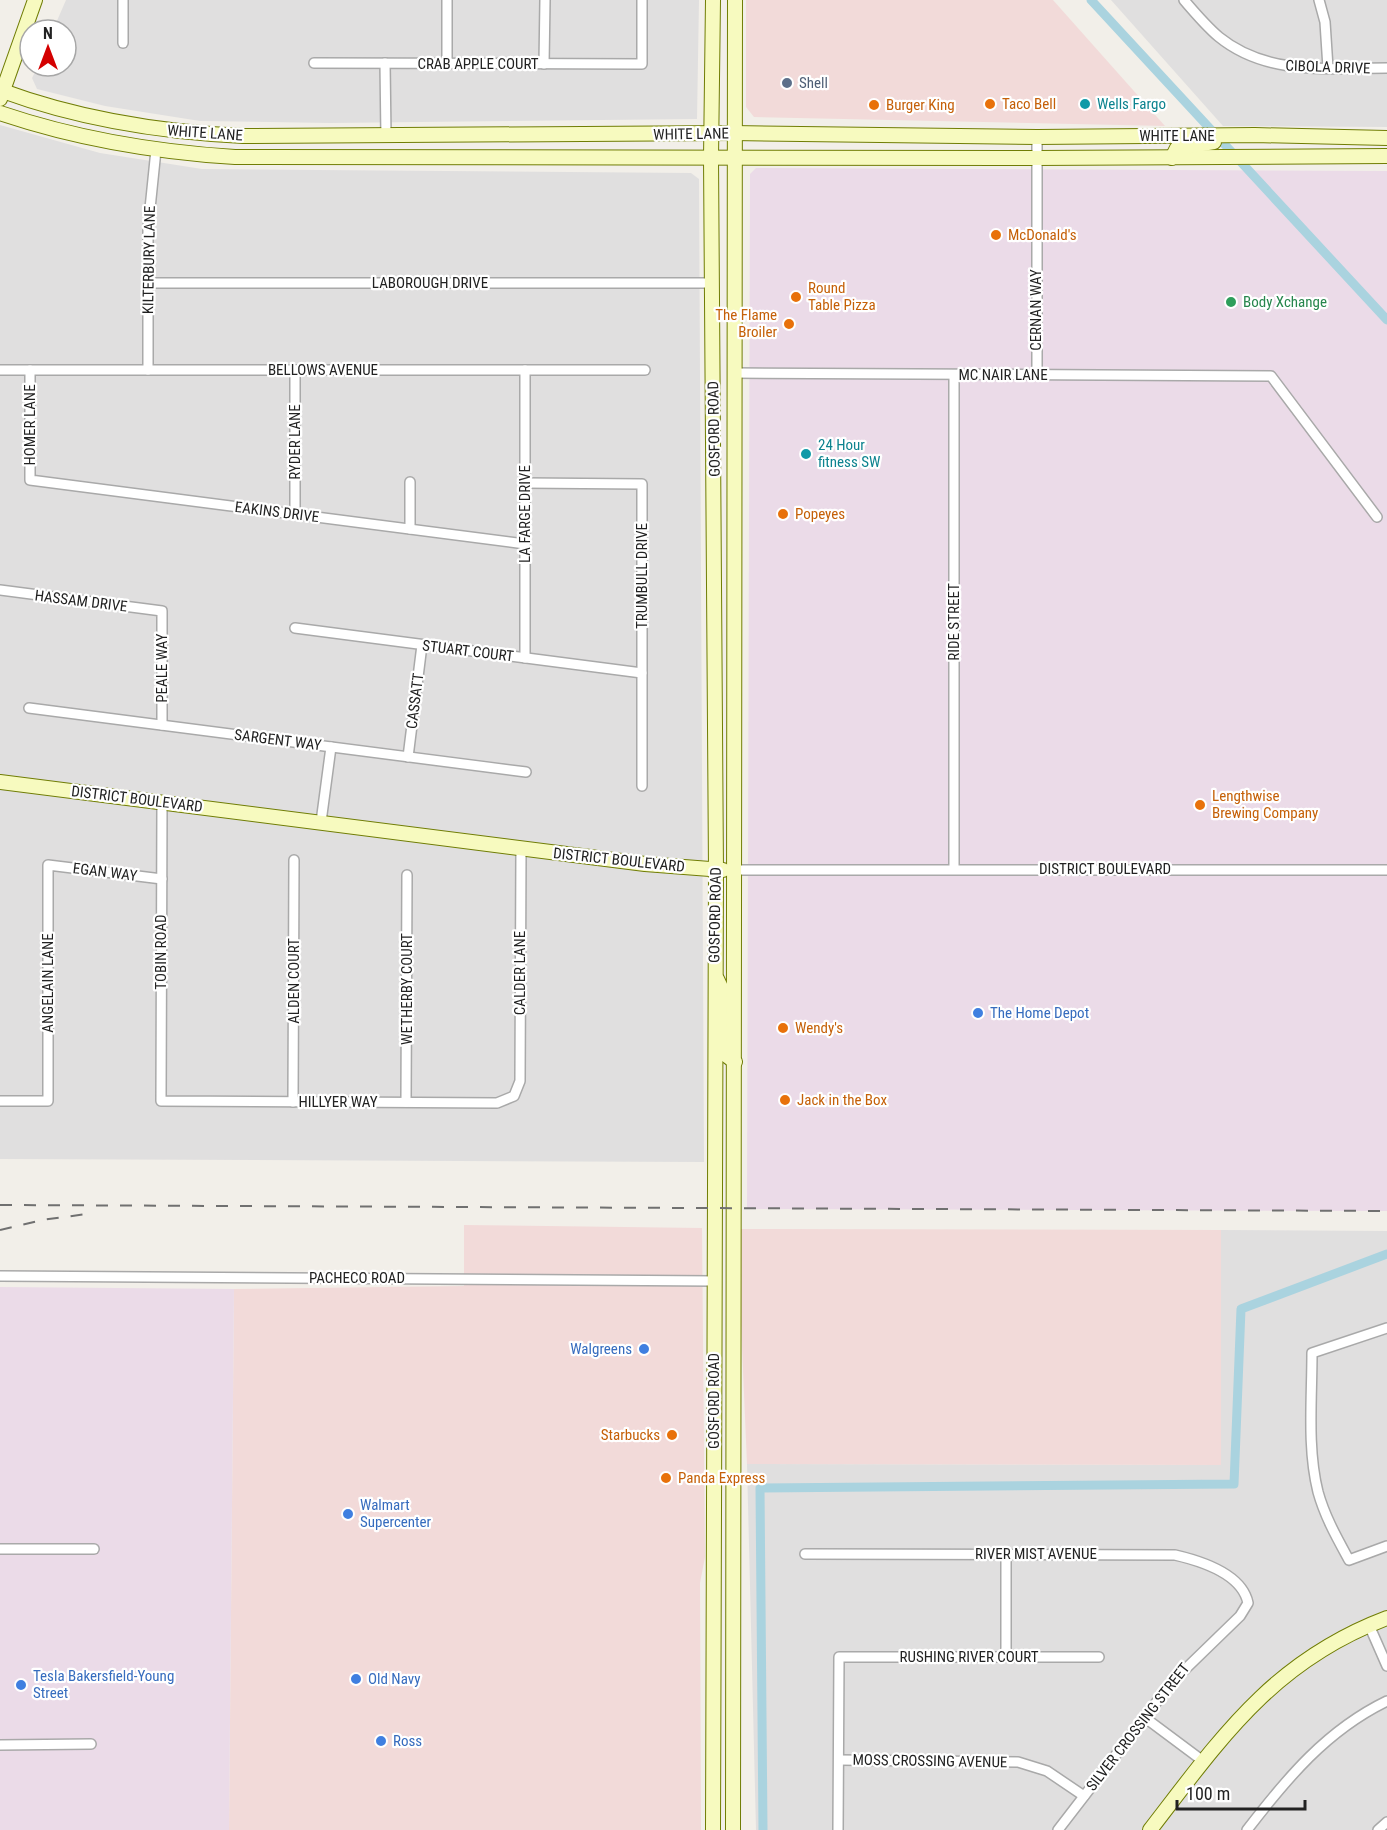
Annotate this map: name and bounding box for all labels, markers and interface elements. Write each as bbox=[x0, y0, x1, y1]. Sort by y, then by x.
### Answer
north arrow bbox=[18, 18, 78, 78]
text: N bbox=[43, 24, 53, 43]
street label: CRAB APPLE COURT bbox=[417, 55, 539, 73]
street label: CIBOLA DRIVE bbox=[1285, 57, 1371, 77]
place label: Shell bbox=[799, 74, 828, 92]
marker: Shell bbox=[780, 76, 794, 90]
place label: Taco Bell bbox=[1002, 95, 1056, 113]
place label: Wells Fargo bbox=[1097, 95, 1166, 113]
place label: Burger King bbox=[886, 96, 955, 114]
marker: Taco Bell bbox=[983, 97, 997, 111]
marker: Wells Fargo bbox=[1078, 97, 1092, 111]
marker: Burger King bbox=[867, 98, 881, 112]
street label: WHITE LANE bbox=[167, 121, 243, 145]
street label: WHITE LANE bbox=[653, 124, 729, 144]
street label: WHITE LANE bbox=[1139, 127, 1215, 145]
street label: KILTERBURY LANE bbox=[139, 206, 159, 314]
place label: McDonald's bbox=[1008, 226, 1077, 244]
marker: McDonald's bbox=[989, 228, 1003, 242]
street label: CERNAN WAY bbox=[1027, 269, 1045, 351]
street label: LABOROUGH DRIVE bbox=[372, 274, 488, 292]
place label: Round Table Pizza bbox=[808, 279, 876, 314]
marker: Round Table Pizza bbox=[789, 290, 803, 304]
place label: Body Xchange bbox=[1243, 293, 1327, 311]
marker: Body Xchange bbox=[1224, 295, 1238, 309]
place label: The Flame Broiler bbox=[715, 306, 777, 341]
marker: The Flame Broiler bbox=[782, 317, 796, 331]
street label: BELLOWS AVENUE bbox=[268, 361, 378, 379]
street label: MC NAIR LANE bbox=[958, 366, 1048, 384]
street label: GOSFORD ROAD bbox=[704, 381, 724, 477]
street label: HOMER LANE bbox=[21, 384, 39, 466]
street label: RYDER LANE bbox=[286, 404, 304, 480]
place label: 24 Hour fitness SW bbox=[818, 436, 881, 471]
marker: 24 Hour fitness SW bbox=[799, 447, 813, 461]
street label: LA FARGE DRIVE bbox=[516, 465, 534, 563]
street label: EAKINS DRIVE bbox=[234, 498, 320, 526]
place label: Popeyes bbox=[795, 505, 845, 523]
marker: Popeyes bbox=[776, 507, 790, 521]
street label: TRUMBULL DRIVE bbox=[633, 523, 651, 629]
street label: RIDE STREET bbox=[945, 583, 963, 661]
street label: HASSAM DRIVE bbox=[34, 586, 128, 616]
street label: PEALE WAY bbox=[153, 633, 171, 703]
street label: STUART COURT bbox=[421, 636, 515, 666]
street label: CASSATT bbox=[403, 672, 427, 730]
street label: SARGENT WAY bbox=[233, 726, 323, 754]
street label: DISTRICT BOULEVARD bbox=[70, 782, 204, 816]
place label: Lengthwise Brewing Company bbox=[1212, 787, 1318, 822]
marker: Lengthwise Brewing Company bbox=[1193, 798, 1207, 812]
street label: DISTRICT BOULEVARD bbox=[552, 844, 686, 876]
street label: EGAN WAY bbox=[72, 859, 138, 885]
street label: DISTRICT BOULEVARD bbox=[1039, 860, 1171, 878]
street label: GOSFORD ROAD bbox=[705, 867, 725, 963]
street label: TOBIN ROAD bbox=[152, 914, 170, 990]
street label: CALDER LANE bbox=[511, 931, 529, 1015]
street label: ANGELAIN LANE bbox=[39, 933, 57, 1033]
street label: WETHERBY COURT bbox=[398, 933, 416, 1045]
street label: ALDEN COURT bbox=[285, 938, 303, 1024]
place label: The Home Depot bbox=[990, 1004, 1089, 1022]
marker: The Home Depot bbox=[971, 1006, 985, 1020]
place label: Wendy's bbox=[795, 1019, 843, 1037]
marker: Wendy's bbox=[776, 1021, 790, 1035]
place label: Jack in the Box bbox=[797, 1091, 887, 1109]
street label: HILLYER WAY bbox=[298, 1093, 378, 1111]
marker: Jack in the Box bbox=[778, 1093, 792, 1107]
street label: PACHECO ROAD bbox=[309, 1269, 405, 1287]
place label: Walgreens bbox=[570, 1340, 632, 1358]
marker: Walgreens bbox=[637, 1342, 651, 1356]
street label: GOSFORD ROAD bbox=[705, 1353, 723, 1449]
place label: Starbucks bbox=[601, 1426, 660, 1444]
marker: Starbucks bbox=[665, 1428, 679, 1442]
place label: Panda Express bbox=[678, 1469, 765, 1487]
marker: Panda Express bbox=[659, 1471, 673, 1485]
place label: Walmart Supercenter bbox=[360, 1496, 432, 1531]
marker: Walmart Supercenter bbox=[341, 1507, 355, 1521]
street label: RIVER MIST AVENUE bbox=[975, 1545, 1097, 1563]
street label: RUSHING RIVER COURT bbox=[900, 1648, 1039, 1666]
street label: SILVER CROSSING STREET bbox=[1082, 1659, 1194, 1795]
place label: Tesla Bakersfield-Young Street bbox=[33, 1667, 174, 1702]
place label: Old Navy bbox=[368, 1670, 420, 1688]
marker: Old Navy bbox=[349, 1672, 363, 1686]
marker: Tesla Bakersfield-Young Street bbox=[14, 1678, 28, 1692]
place label: Ross bbox=[393, 1732, 422, 1750]
marker: Ross bbox=[374, 1734, 388, 1748]
street label: MOSS CROSSING AVENUE bbox=[852, 1751, 1008, 1771]
scale bar bbox=[1177, 1773, 1304, 1811]
text: 100 m bbox=[1186, 1783, 1230, 1804]

